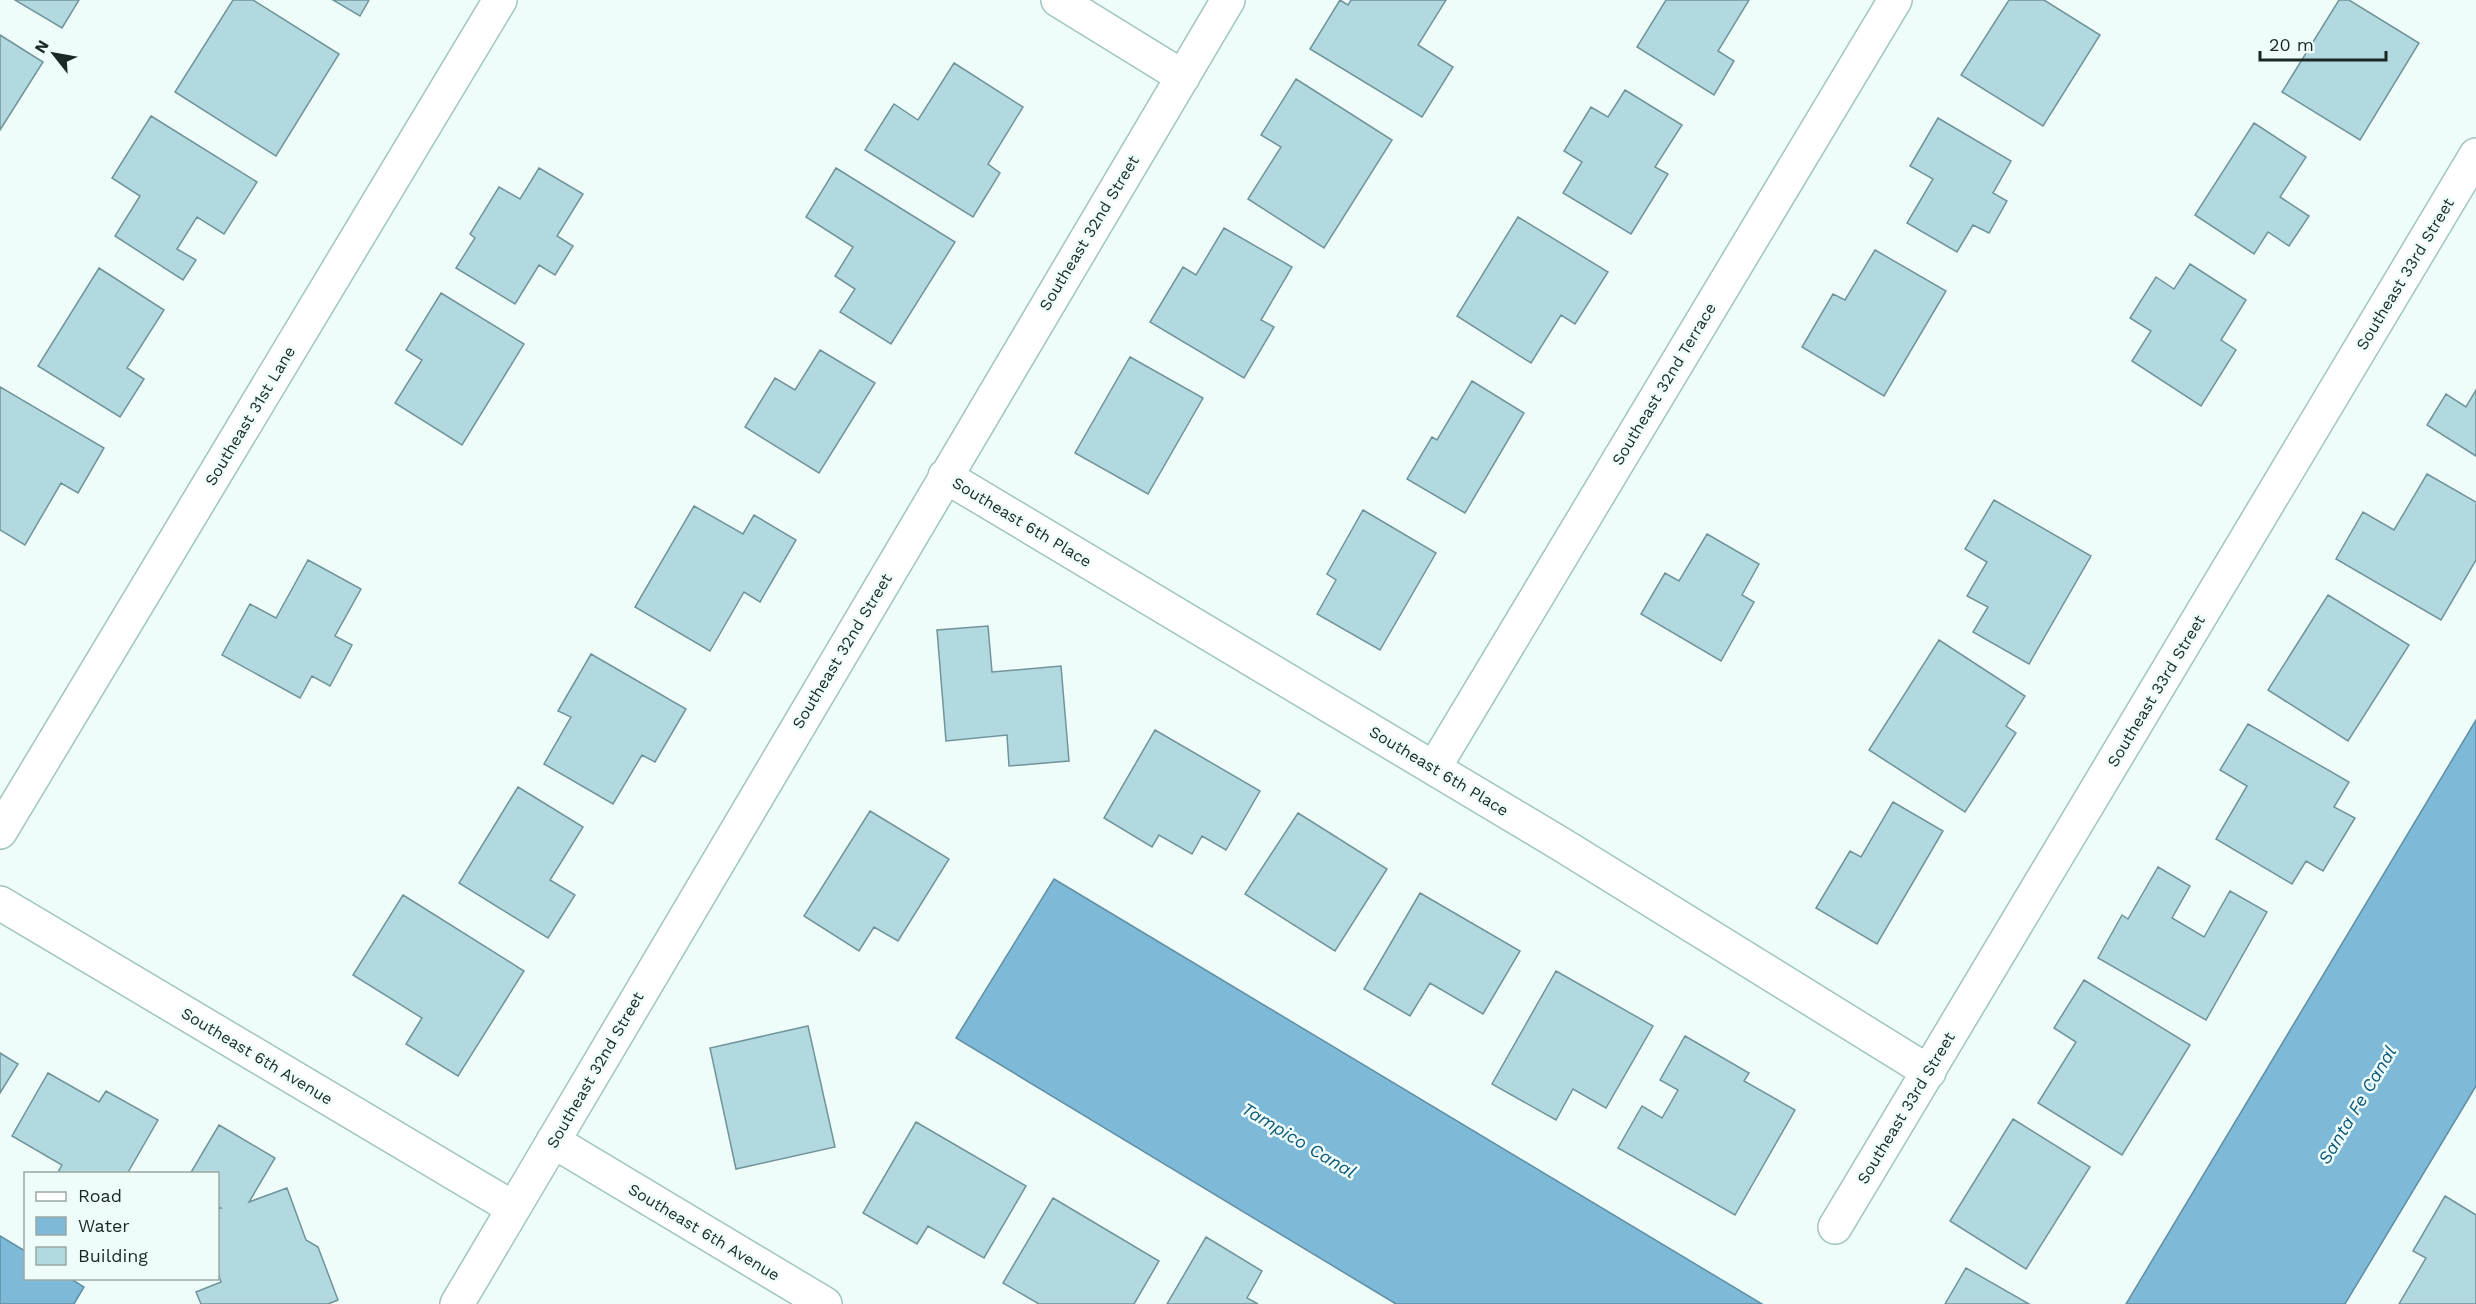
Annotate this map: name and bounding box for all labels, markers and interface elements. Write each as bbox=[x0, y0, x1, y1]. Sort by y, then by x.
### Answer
north arrow bbox=[24, 24, 84, 84]
scale bar bbox=[2260, 24, 2386, 62]
text: 20 m bbox=[2269, 34, 2314, 55]
text: N bbox=[30, 37, 53, 57]
street label: Southeast 32nd Street bbox=[1035, 152, 1143, 314]
street label: Southeast 33rd Street bbox=[2352, 194, 2458, 353]
street label: Southeast 32nd Terrace bbox=[1608, 299, 1720, 469]
street label: Southeast 31st Lane bbox=[201, 343, 299, 489]
street label: Southeast 6th Place bbox=[949, 473, 1095, 571]
street label: Southeast 32nd Street bbox=[788, 570, 896, 732]
street label: Southeast 33rd Street bbox=[2103, 611, 2209, 770]
street label: Southeast 6th Place bbox=[1366, 722, 1512, 820]
street label: Southeast 32nd Street bbox=[542, 988, 648, 1152]
street label: Southeast 6th Avenue bbox=[178, 1003, 336, 1109]
street label: Southeast 33rd Street bbox=[1853, 1028, 1959, 1187]
water label: Santa Fe Canal bbox=[2313, 1042, 2401, 1168]
water label: Tampico Canal bbox=[1238, 1098, 1360, 1182]
legend bbox=[24, 1172, 219, 1280]
street label: Southeast 6th Avenue bbox=[625, 1179, 783, 1285]
text: Road bbox=[78, 1185, 122, 1206]
text: Water bbox=[78, 1215, 130, 1236]
text: Building bbox=[78, 1245, 148, 1266]

